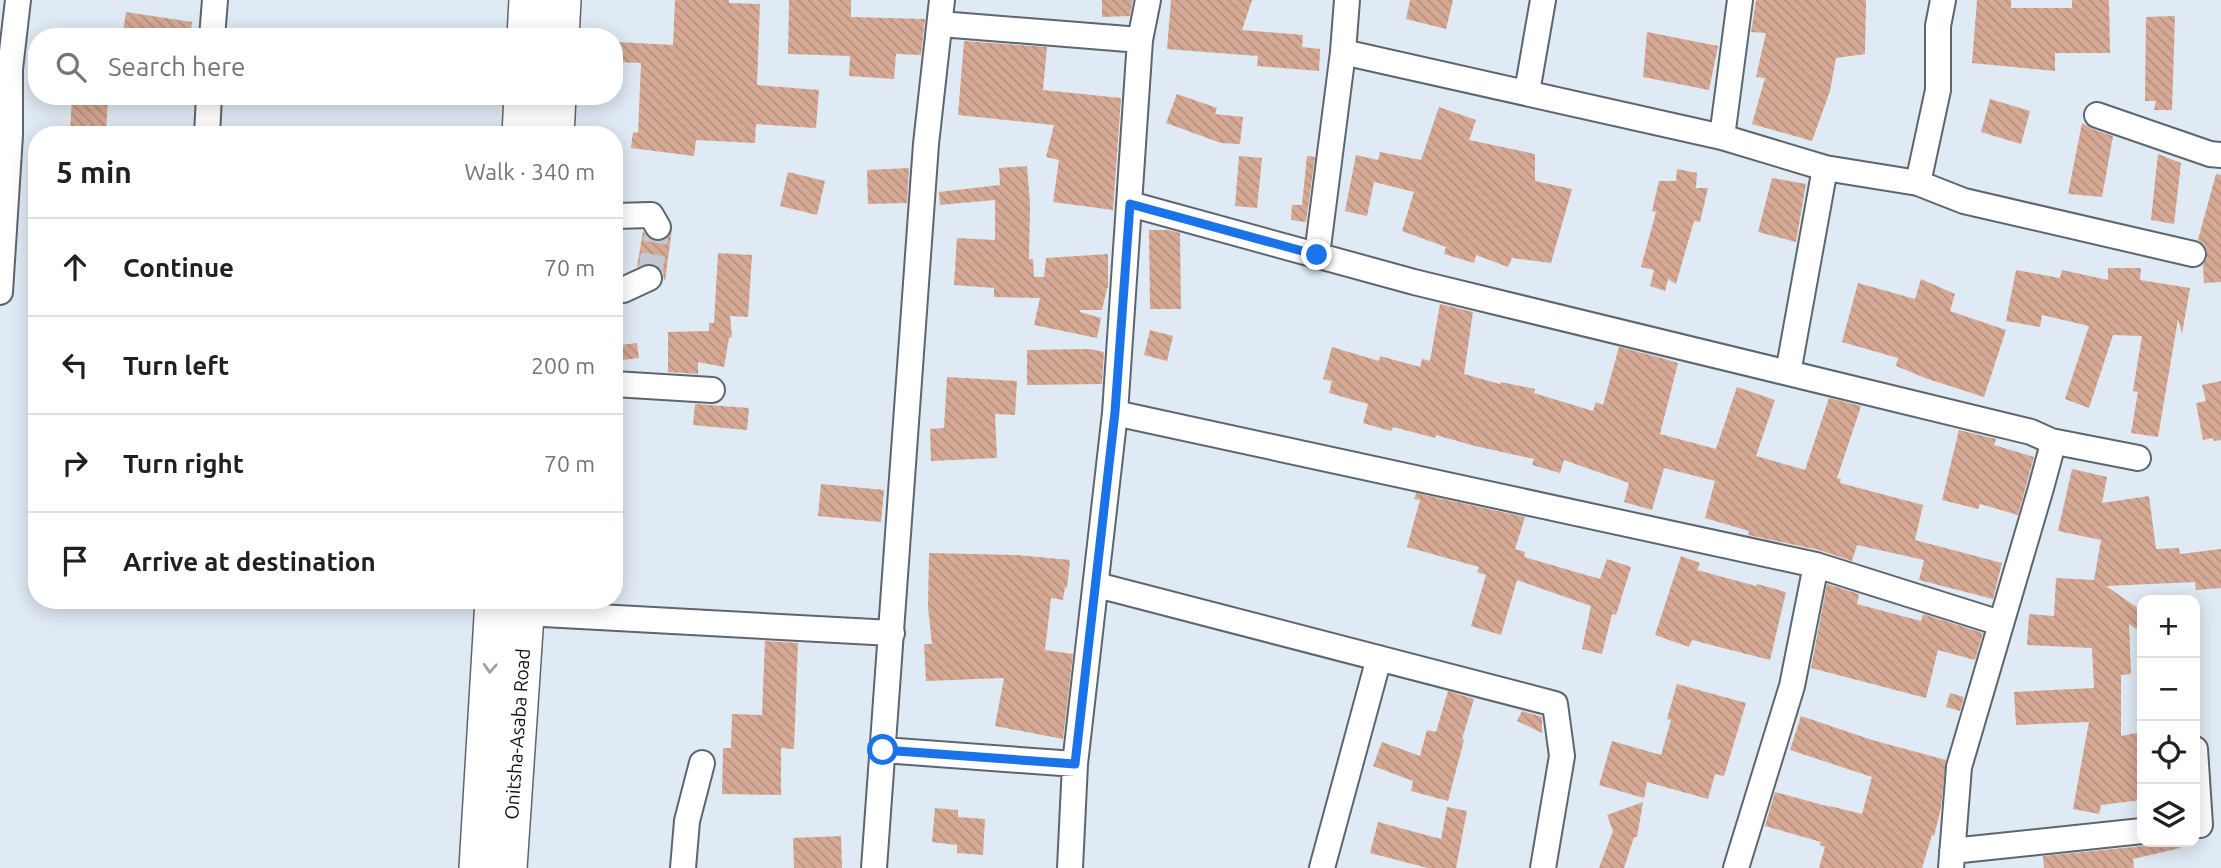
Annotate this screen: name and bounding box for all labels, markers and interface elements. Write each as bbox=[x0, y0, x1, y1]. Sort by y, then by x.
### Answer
search box bbox=[28, 28, 623, 105]
icon: search bbox=[52, 48, 90, 86]
text: Search here bbox=[108, 52, 245, 81]
text: 5 min bbox=[56, 155, 132, 189]
text: Walk · 340 m bbox=[464, 159, 595, 184]
route end bbox=[1301, 239, 1332, 270]
icon: ahead bbox=[56, 248, 94, 286]
text: Continue bbox=[123, 253, 234, 282]
text: 70 m bbox=[544, 255, 595, 280]
icon: left bbox=[56, 346, 94, 384]
text: Turn left bbox=[123, 351, 229, 380]
text: 200 m bbox=[531, 353, 595, 378]
icon: right bbox=[56, 444, 94, 482]
text: Turn right bbox=[123, 449, 244, 478]
text: 70 m bbox=[544, 451, 595, 476]
icon: arrive bbox=[56, 542, 94, 580]
text: Arrive at destination bbox=[123, 547, 376, 576]
map controls bbox=[2137, 595, 2200, 847]
button: + bbox=[2137, 595, 2200, 658]
street label: Onitsha-Asaba Road bbox=[500, 648, 534, 820]
button: − bbox=[2137, 658, 2200, 721]
one-way arrow bbox=[482, 663, 497, 674]
button: locate bbox=[2137, 721, 2200, 784]
route start bbox=[867, 734, 898, 765]
button: layers bbox=[2137, 784, 2200, 847]

